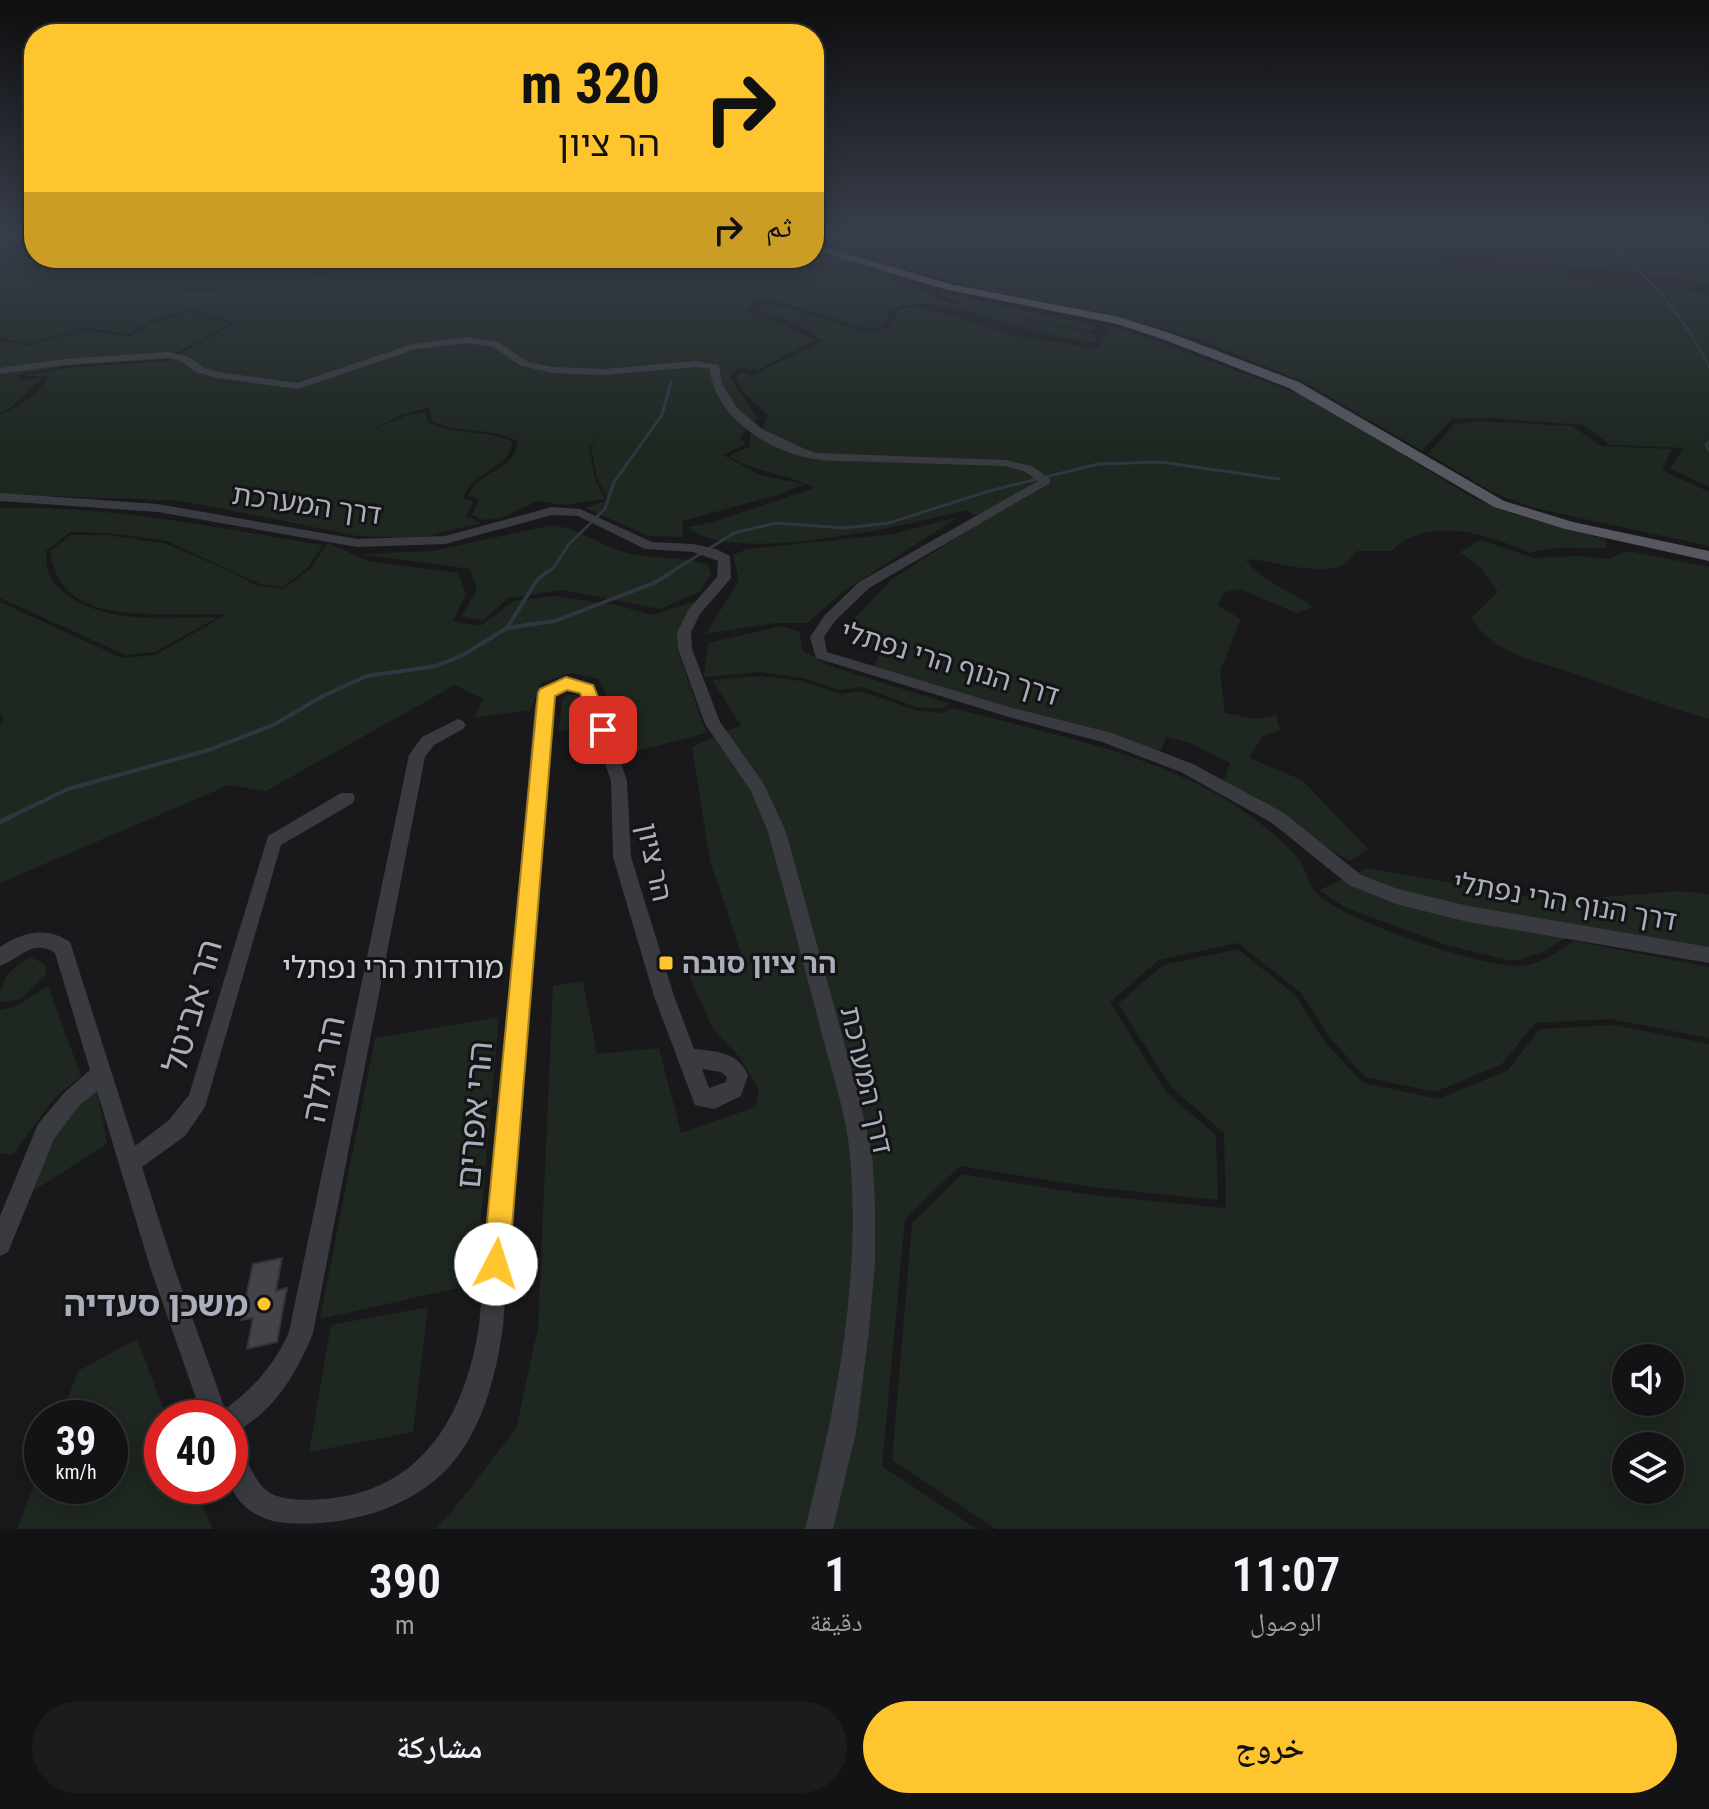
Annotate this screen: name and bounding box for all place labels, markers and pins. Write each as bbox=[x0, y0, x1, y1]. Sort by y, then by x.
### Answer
pin bbox=[569, 696, 637, 764]
place label: הר ציון סובה bbox=[682, 947, 836, 980]
marker: הר ציון סובה bbox=[657, 954, 675, 972]
place label: משכן סעדיה bbox=[64, 1284, 248, 1324]
marker: משכן סעדיה bbox=[255, 1295, 273, 1313]

